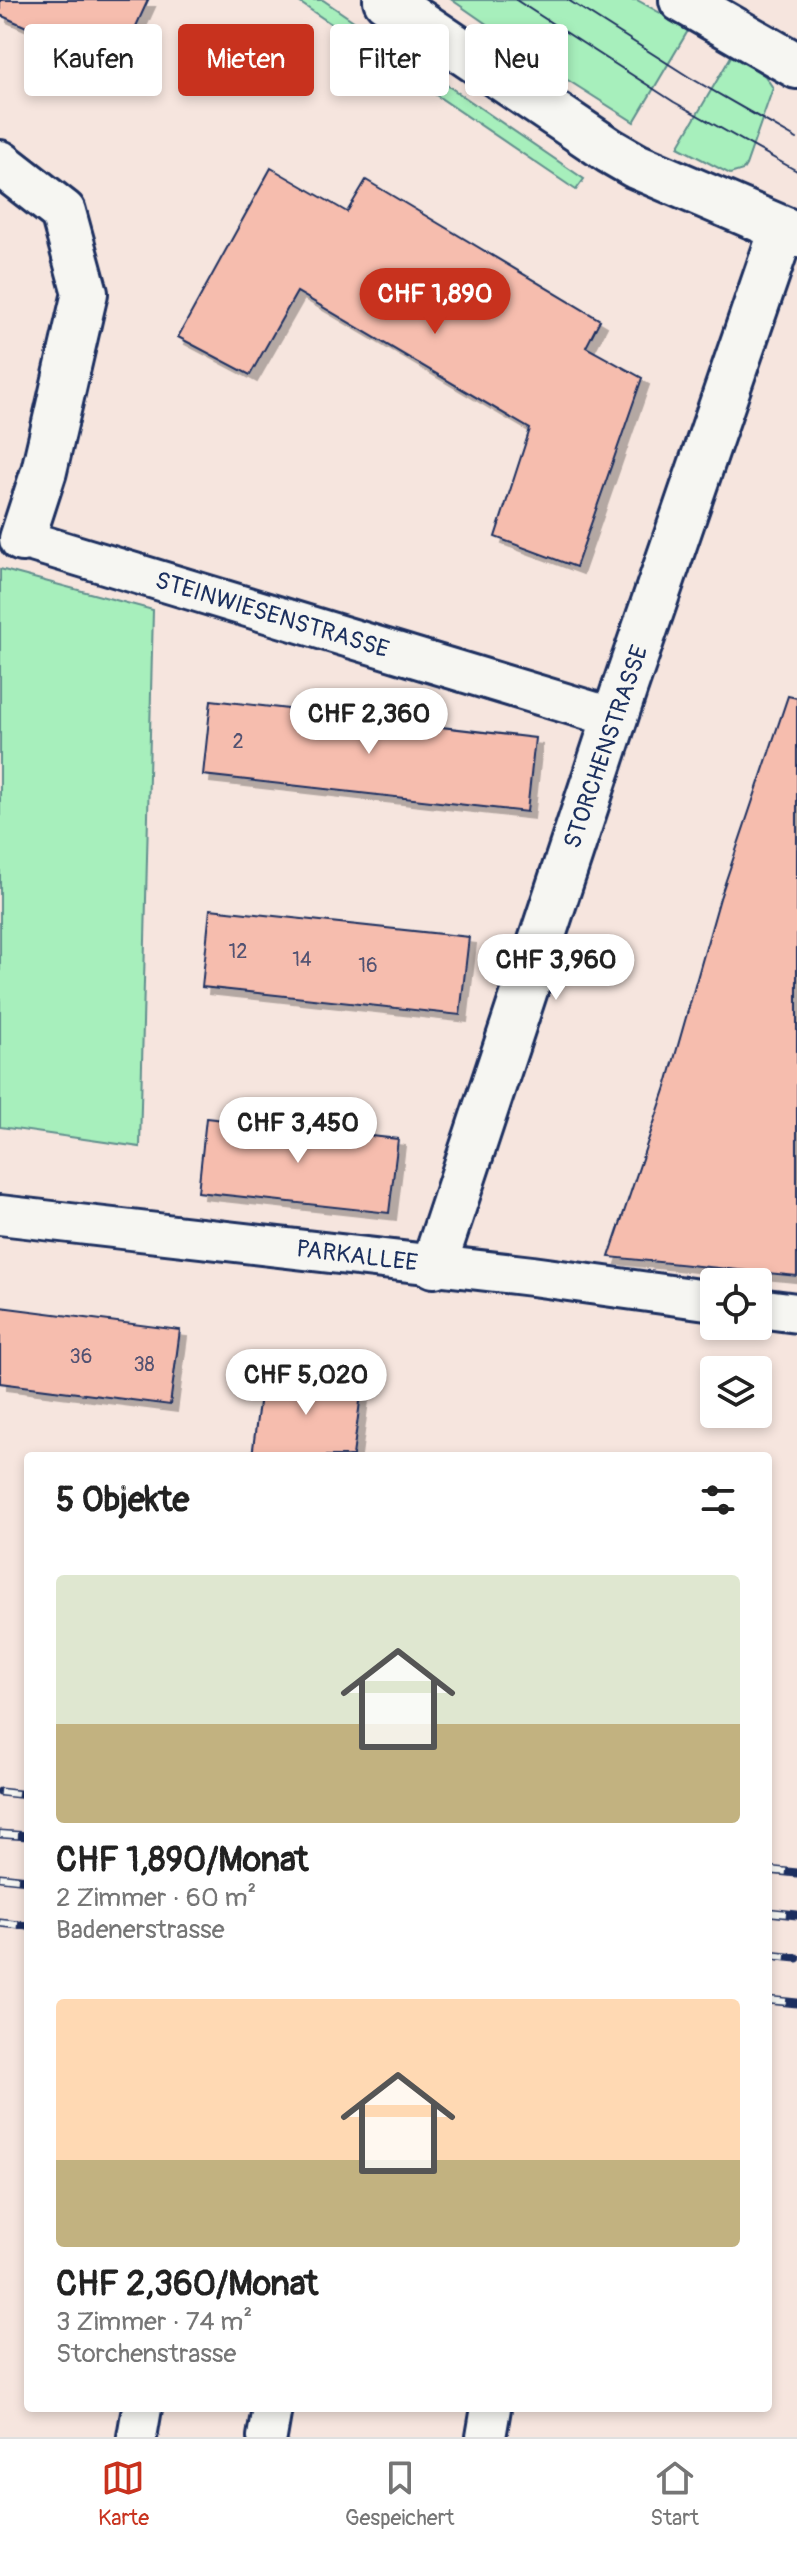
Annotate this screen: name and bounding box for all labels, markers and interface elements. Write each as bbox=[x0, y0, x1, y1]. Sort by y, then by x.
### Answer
chip: Kaufen bbox=[24, 24, 162, 96]
chip: Mieten bbox=[178, 24, 314, 96]
chip: Filter bbox=[330, 24, 449, 96]
chip: Neu bbox=[465, 24, 568, 96]
pin: CHF 1,890 bbox=[343, 268, 527, 336]
text: CHF 1,890 bbox=[378, 278, 492, 310]
street label: STEINWIESENSTRASSE bbox=[152, 566, 392, 664]
street label: STORCHENSTRASSE bbox=[558, 642, 654, 852]
pin: CHF 2,360 bbox=[277, 688, 461, 756]
text: CHF 2,360 bbox=[308, 698, 430, 730]
house number: 2 bbox=[232, 729, 244, 754]
pin: CHF 3,960 bbox=[464, 934, 648, 1002]
house number: 12 bbox=[229, 939, 248, 964]
text: CHF 3,960 bbox=[495, 944, 617, 976]
house number: 14 bbox=[292, 947, 312, 972]
house number: 16 bbox=[358, 953, 378, 978]
pin: CHF 3,450 bbox=[206, 1097, 390, 1165]
text: CHF 3,450 bbox=[237, 1107, 359, 1139]
street label: PARKALLEE bbox=[295, 1234, 419, 1278]
map controls bbox=[700, 1268, 772, 1428]
button: locate bbox=[700, 1268, 772, 1340]
house number: 36 bbox=[70, 1344, 92, 1369]
pin: CHF 5,020 bbox=[214, 1349, 398, 1417]
house number: 38 bbox=[133, 1352, 155, 1377]
button: layers bbox=[700, 1356, 772, 1428]
text: CHF 5,020 bbox=[244, 1359, 368, 1391]
icon: filters bbox=[696, 1478, 740, 1522]
text: 5 Objekte bbox=[56, 1479, 189, 1522]
icon: home bbox=[326, 1627, 470, 1771]
text: CHF 1,890/Monat bbox=[56, 1839, 308, 1882]
text: 2 Zimmer · 60 m² bbox=[56, 1882, 256, 1914]
text: Badenerstrasse bbox=[56, 1914, 224, 1946]
icon: home bbox=[326, 2051, 470, 2195]
text: CHF 2,360/Monat bbox=[56, 2263, 318, 2306]
text: 3 Zimmer · 74 m² bbox=[56, 2306, 252, 2338]
text: Storchenstrasse bbox=[56, 2338, 236, 2370]
tab: Karte bbox=[98, 2456, 149, 2532]
tab: Gespeichert bbox=[345, 2456, 454, 2532]
tab: Start bbox=[650, 2456, 699, 2532]

